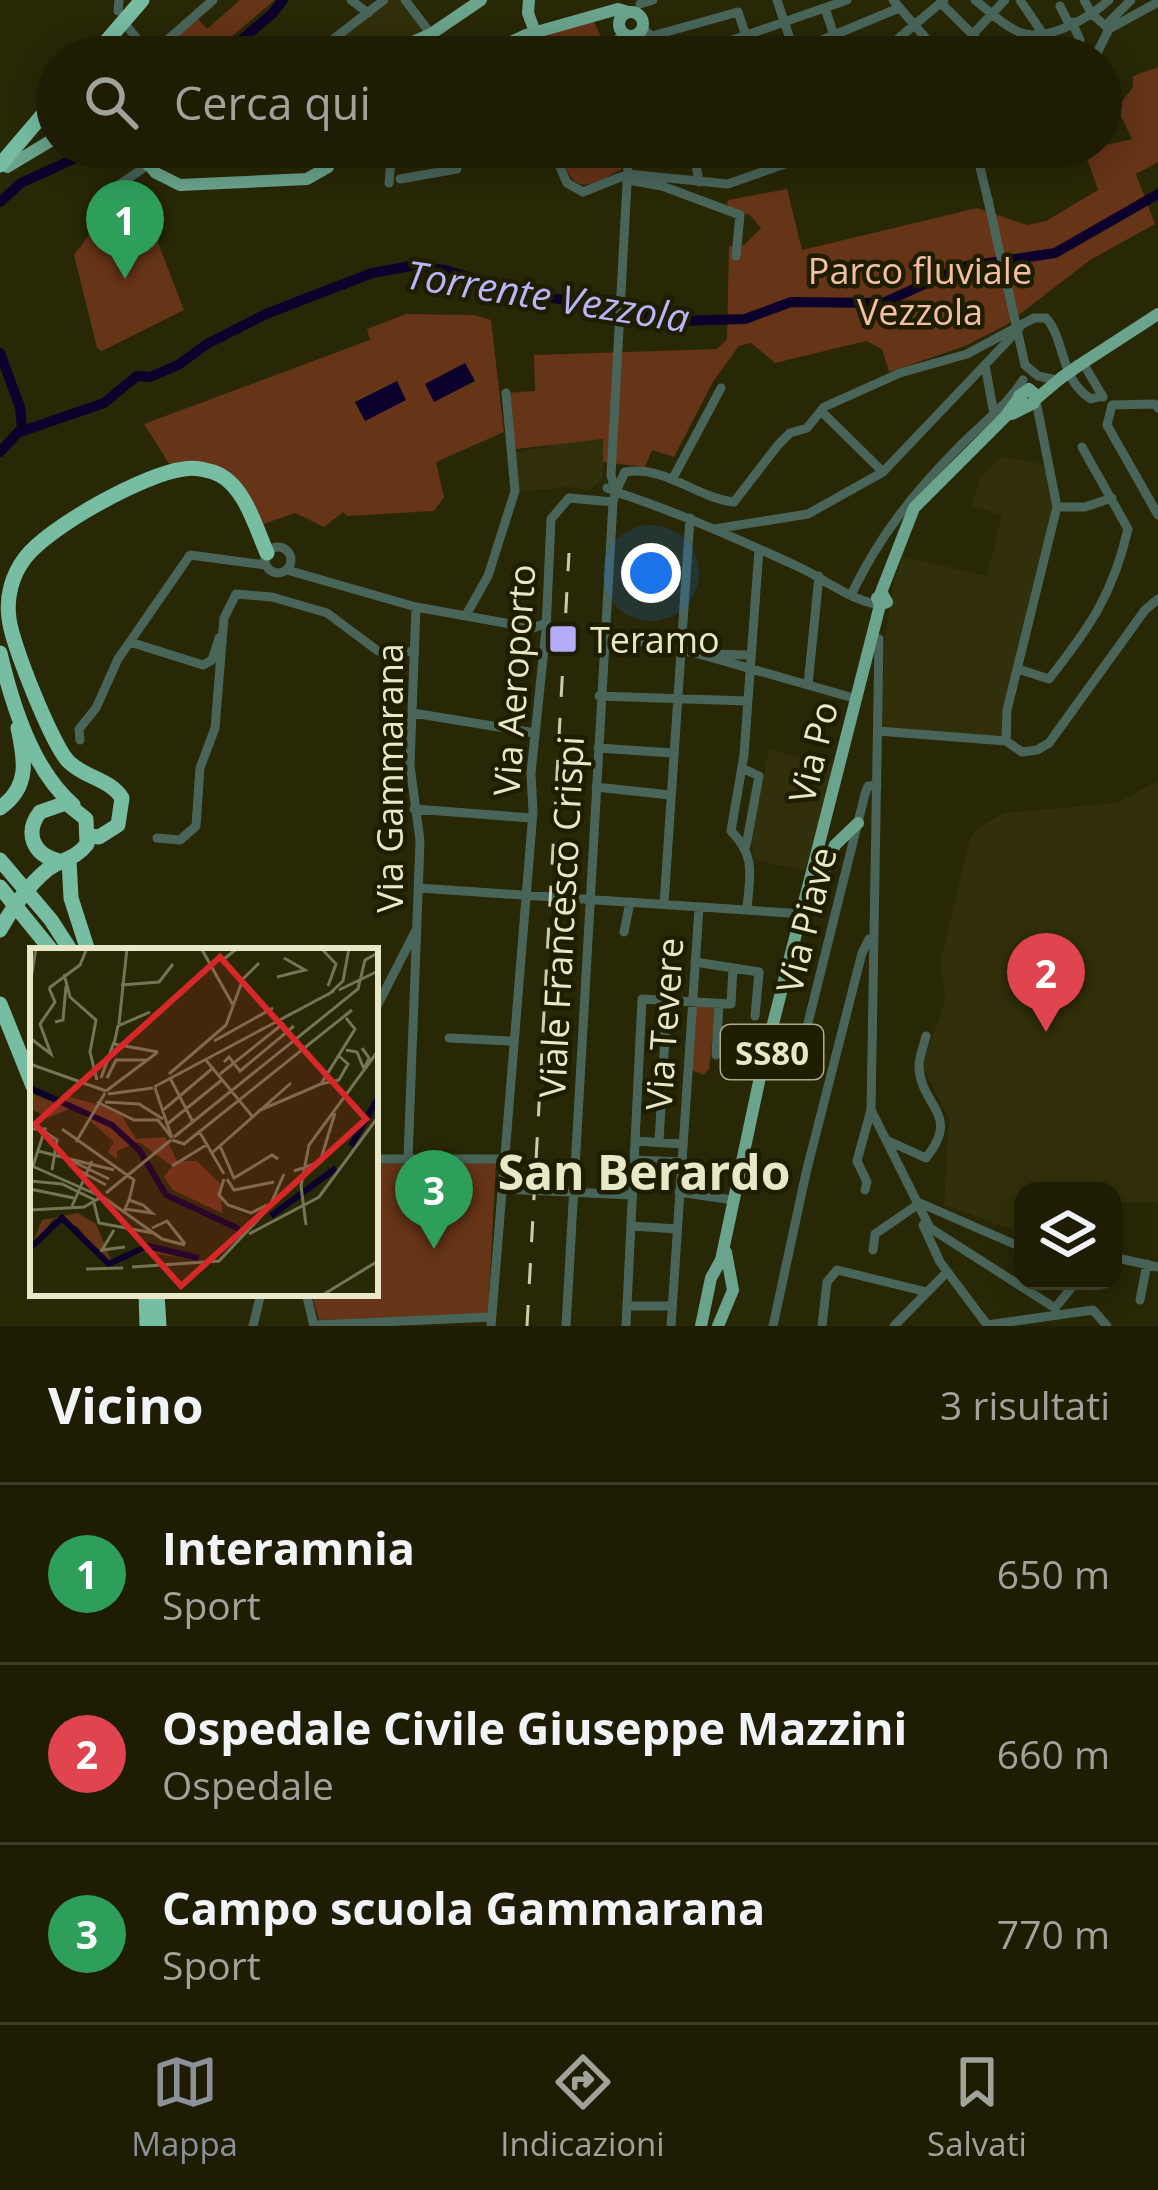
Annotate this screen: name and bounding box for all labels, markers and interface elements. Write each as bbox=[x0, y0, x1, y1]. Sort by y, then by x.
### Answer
search box bbox=[36, 36, 1122, 168]
icon: search bbox=[78, 69, 144, 135]
text: Cerca qui bbox=[174, 72, 371, 133]
pin: 1 bbox=[86, 180, 164, 279]
water label: Torrente Vezzola bbox=[403, 246, 693, 344]
park label: Parco fluviale Vezzola bbox=[808, 246, 1032, 336]
your location bbox=[621, 543, 681, 603]
street label: Via Aeroporto bbox=[481, 563, 547, 797]
place label: Teramo bbox=[590, 615, 720, 664]
marker: Teramo bbox=[547, 623, 579, 655]
street label: Via Gammarana bbox=[365, 643, 414, 913]
street label: Via Po bbox=[777, 696, 849, 808]
street label: Viale Francesco Crispi bbox=[527, 735, 595, 1099]
street label: Via Piave bbox=[764, 842, 848, 998]
pin: 2 bbox=[1007, 933, 1085, 1032]
street label: Via Tevere bbox=[634, 936, 694, 1112]
inset map bbox=[30, 948, 378, 1296]
road number: SS80 bbox=[721, 1025, 823, 1079]
district label: San Berardo bbox=[498, 1139, 790, 1204]
pin: 3 bbox=[395, 1150, 473, 1249]
map controls bbox=[1014, 1182, 1122, 1290]
button: layers bbox=[1014, 1182, 1122, 1290]
text: Vicino bbox=[48, 1369, 204, 1439]
text: 3 risultati bbox=[940, 1378, 1110, 1431]
text: Interamnia bbox=[162, 1517, 415, 1578]
text: 1 bbox=[76, 1547, 98, 1600]
text: 650 m bbox=[997, 1547, 1110, 1600]
text: Sport bbox=[162, 1578, 261, 1631]
text: Ospedale Civile Giuseppe Mazzini bbox=[162, 1697, 907, 1758]
text: 2 bbox=[76, 1727, 98, 1780]
text: 660 m bbox=[997, 1727, 1110, 1780]
text: Ospedale bbox=[162, 1758, 334, 1811]
text: Campo scuola Gammarana bbox=[162, 1877, 765, 1938]
text: 3 bbox=[76, 1907, 98, 1960]
text: 770 m bbox=[997, 1907, 1110, 1960]
text: Sport bbox=[162, 1938, 261, 1991]
tab: Mappa bbox=[131, 2049, 238, 2166]
tab: Indicazioni bbox=[500, 2049, 665, 2166]
tab: Salvati bbox=[927, 2049, 1027, 2166]

